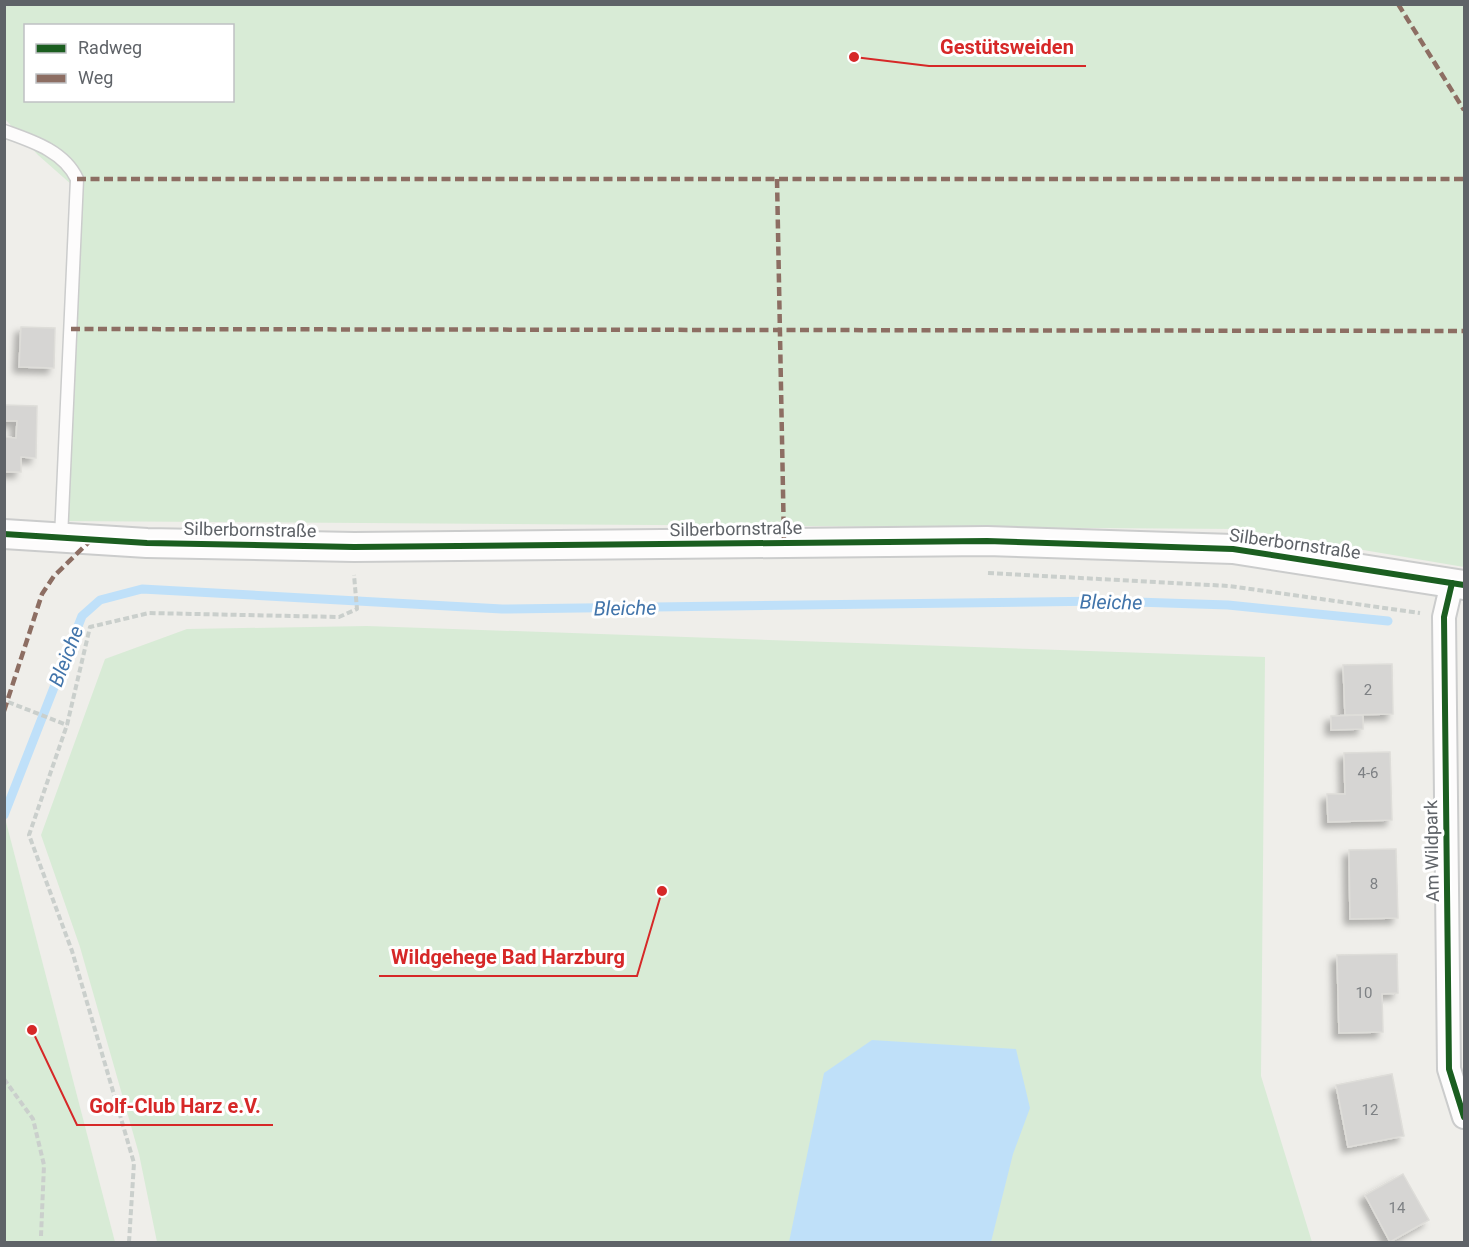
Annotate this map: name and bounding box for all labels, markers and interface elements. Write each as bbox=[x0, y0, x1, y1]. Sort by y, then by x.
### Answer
legend bbox=[24, 24, 234, 102]
callout: Gestütsweiden bbox=[929, 28, 1086, 66]
text: Gestütsweiden bbox=[940, 35, 1074, 59]
text: Radweg bbox=[78, 37, 142, 58]
text: Weg bbox=[78, 67, 113, 88]
street label: Silberbornstraße bbox=[670, 517, 802, 540]
street label: Silberbornstraße bbox=[184, 518, 316, 541]
street label: Silberbornstraße bbox=[1228, 524, 1362, 563]
water label: Bleiche bbox=[1079, 589, 1143, 615]
water label: Bleiche bbox=[593, 595, 657, 621]
water label: Bleiche bbox=[44, 622, 88, 690]
house number: 2 bbox=[1364, 681, 1372, 699]
house number: 4-6 bbox=[1357, 764, 1379, 782]
street label: Am Wildpark bbox=[1420, 799, 1443, 902]
house number: 8 bbox=[1370, 875, 1378, 893]
callout: Wildgehege Bad Harzburg bbox=[379, 938, 637, 976]
text: Wildgehege Bad Harzburg bbox=[391, 945, 625, 969]
house number: 10 bbox=[1356, 984, 1372, 1002]
callout: Golf-Club Harz e.V. bbox=[77, 1087, 273, 1125]
text: Golf-Club Harz e.V. bbox=[89, 1094, 261, 1118]
house number: 12 bbox=[1362, 1101, 1378, 1119]
house number: 14 bbox=[1389, 1199, 1406, 1217]

